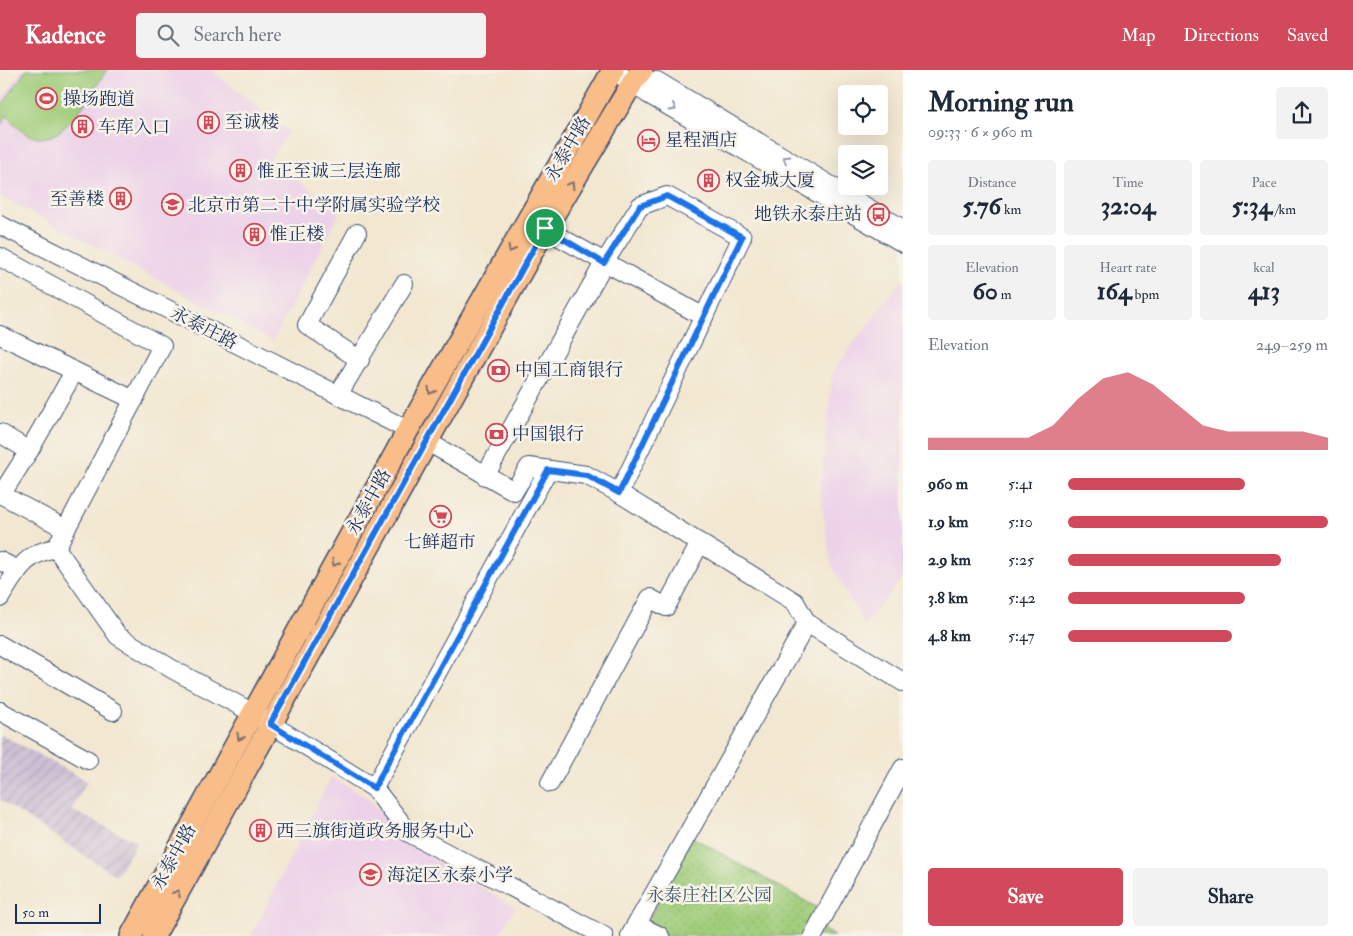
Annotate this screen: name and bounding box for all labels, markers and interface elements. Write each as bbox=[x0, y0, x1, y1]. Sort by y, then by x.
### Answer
search box bbox=[136, 13, 486, 58]
text: Kadence bbox=[25, 20, 106, 51]
icon: search bbox=[154, 21, 182, 49]
text: Search here bbox=[194, 23, 281, 47]
text: Map bbox=[1122, 24, 1155, 47]
text: Directions bbox=[1183, 24, 1259, 47]
text: Saved bbox=[1287, 24, 1328, 47]
map controls bbox=[838, 85, 888, 195]
button: locate bbox=[838, 85, 888, 135]
text: Morning run bbox=[928, 85, 1074, 120]
sports icon: 操场跑道 bbox=[35, 87, 59, 111]
button: share bbox=[1276, 87, 1328, 139]
place label: 操场跑道 bbox=[63, 88, 135, 111]
one-way arrow bbox=[668, 102, 677, 112]
building icon: 至诚楼 bbox=[197, 110, 221, 134]
place label: 至诚楼 bbox=[225, 111, 279, 134]
street label: 永泰中路 bbox=[540, 112, 596, 186]
building icon: 车库入口 bbox=[70, 115, 94, 139]
place label: 车库入口 bbox=[98, 116, 170, 139]
text: 09:33 · 6 × 960 m bbox=[928, 122, 1033, 142]
hotel icon: 星程酒店 bbox=[637, 128, 661, 152]
place label: 星程酒店 bbox=[665, 129, 737, 152]
button: layers bbox=[838, 145, 888, 195]
one-way arrow bbox=[783, 155, 792, 165]
building icon: 惟正至诚三层连廊 bbox=[229, 159, 253, 183]
place label: 惟正至诚三层连廊 bbox=[257, 160, 401, 183]
building icon: 权金城大厦 bbox=[697, 168, 721, 192]
place label: 权金城大厦 bbox=[725, 169, 815, 192]
text: Distance bbox=[968, 174, 1016, 191]
text: Time bbox=[1113, 174, 1143, 191]
text: Pace bbox=[1251, 174, 1277, 191]
one-way arrow bbox=[564, 182, 574, 191]
building icon: 至善楼 bbox=[108, 187, 132, 211]
place label: 至善楼 bbox=[50, 188, 104, 211]
text: 5.76 bbox=[963, 191, 1001, 222]
text: 32:04 bbox=[1101, 191, 1155, 222]
text: 5:34 bbox=[1232, 191, 1272, 222]
school or university icon: 北京市第二十中学附属实验学校 bbox=[160, 193, 184, 217]
place label: 北京市第二十中学附属实验学校 bbox=[188, 194, 440, 217]
text: km bbox=[1001, 201, 1021, 218]
text: /km bbox=[1272, 201, 1296, 218]
bus stop icon: 地铁永泰庄站 bbox=[866, 202, 890, 226]
place label: 地铁永泰庄站 bbox=[754, 203, 862, 226]
pin bbox=[524, 207, 566, 249]
icon: arrive bbox=[531, 214, 559, 242]
building icon: 惟正楼 bbox=[242, 222, 266, 246]
place label: 惟正楼 bbox=[270, 223, 324, 246]
one-way arrow bbox=[507, 244, 517, 253]
text: Elevation bbox=[965, 259, 1019, 276]
text: Heart rate bbox=[1100, 259, 1157, 276]
text: kcal bbox=[1253, 259, 1275, 276]
text: 60 bbox=[972, 276, 998, 307]
text: 164 bbox=[1097, 276, 1132, 307]
text: 413 bbox=[1248, 276, 1280, 307]
text: m bbox=[998, 286, 1012, 303]
text: bpm bbox=[1132, 286, 1159, 303]
street label: 永泰庄路 bbox=[167, 301, 241, 355]
text: Elevation bbox=[928, 335, 989, 355]
text: 249–259 m bbox=[1256, 335, 1328, 355]
bank icon: 中国工商银行 bbox=[487, 358, 511, 382]
place label: 中国工商银行 bbox=[515, 359, 623, 382]
one-way arrow bbox=[427, 385, 437, 394]
bank icon: 中国银行 bbox=[484, 422, 508, 446]
place label: 中国银行 bbox=[512, 423, 584, 446]
street label: 永泰中路 bbox=[341, 465, 397, 539]
text: 960 m bbox=[928, 474, 968, 494]
text: 5:41 bbox=[1008, 474, 1033, 494]
supermarket icon: 七鲜超市 bbox=[428, 505, 452, 529]
text: 1.9 km bbox=[928, 512, 968, 532]
text: 5:10 bbox=[1008, 512, 1033, 532]
place label: 七鲜超市 bbox=[404, 531, 476, 554]
text: 2.9 km bbox=[928, 550, 971, 570]
text: 5:25 bbox=[1008, 550, 1034, 570]
one-way arrow bbox=[331, 558, 341, 567]
text: 3.8 km bbox=[928, 588, 968, 608]
text: 5:42 bbox=[1008, 588, 1036, 608]
text: 4.8 km bbox=[928, 626, 971, 646]
text: 5:47 bbox=[1008, 626, 1035, 646]
one-way arrow bbox=[236, 731, 246, 740]
building icon: 西三旗街道政务服务中心 bbox=[248, 819, 272, 843]
street label: 永泰中路 bbox=[146, 820, 202, 894]
place label: 西三旗街道政务服务中心 bbox=[276, 820, 474, 843]
school or university icon: 海淀区永泰小学 bbox=[359, 863, 383, 887]
place label: 海淀区永泰小学 bbox=[387, 864, 513, 887]
button: Save bbox=[928, 868, 1123, 926]
button: Share bbox=[1133, 868, 1328, 926]
park label: 永泰庄社区公园 bbox=[646, 884, 772, 907]
one-way arrow bbox=[171, 890, 181, 899]
scale bar bbox=[15, 901, 101, 924]
text: 50 m bbox=[22, 904, 49, 921]

